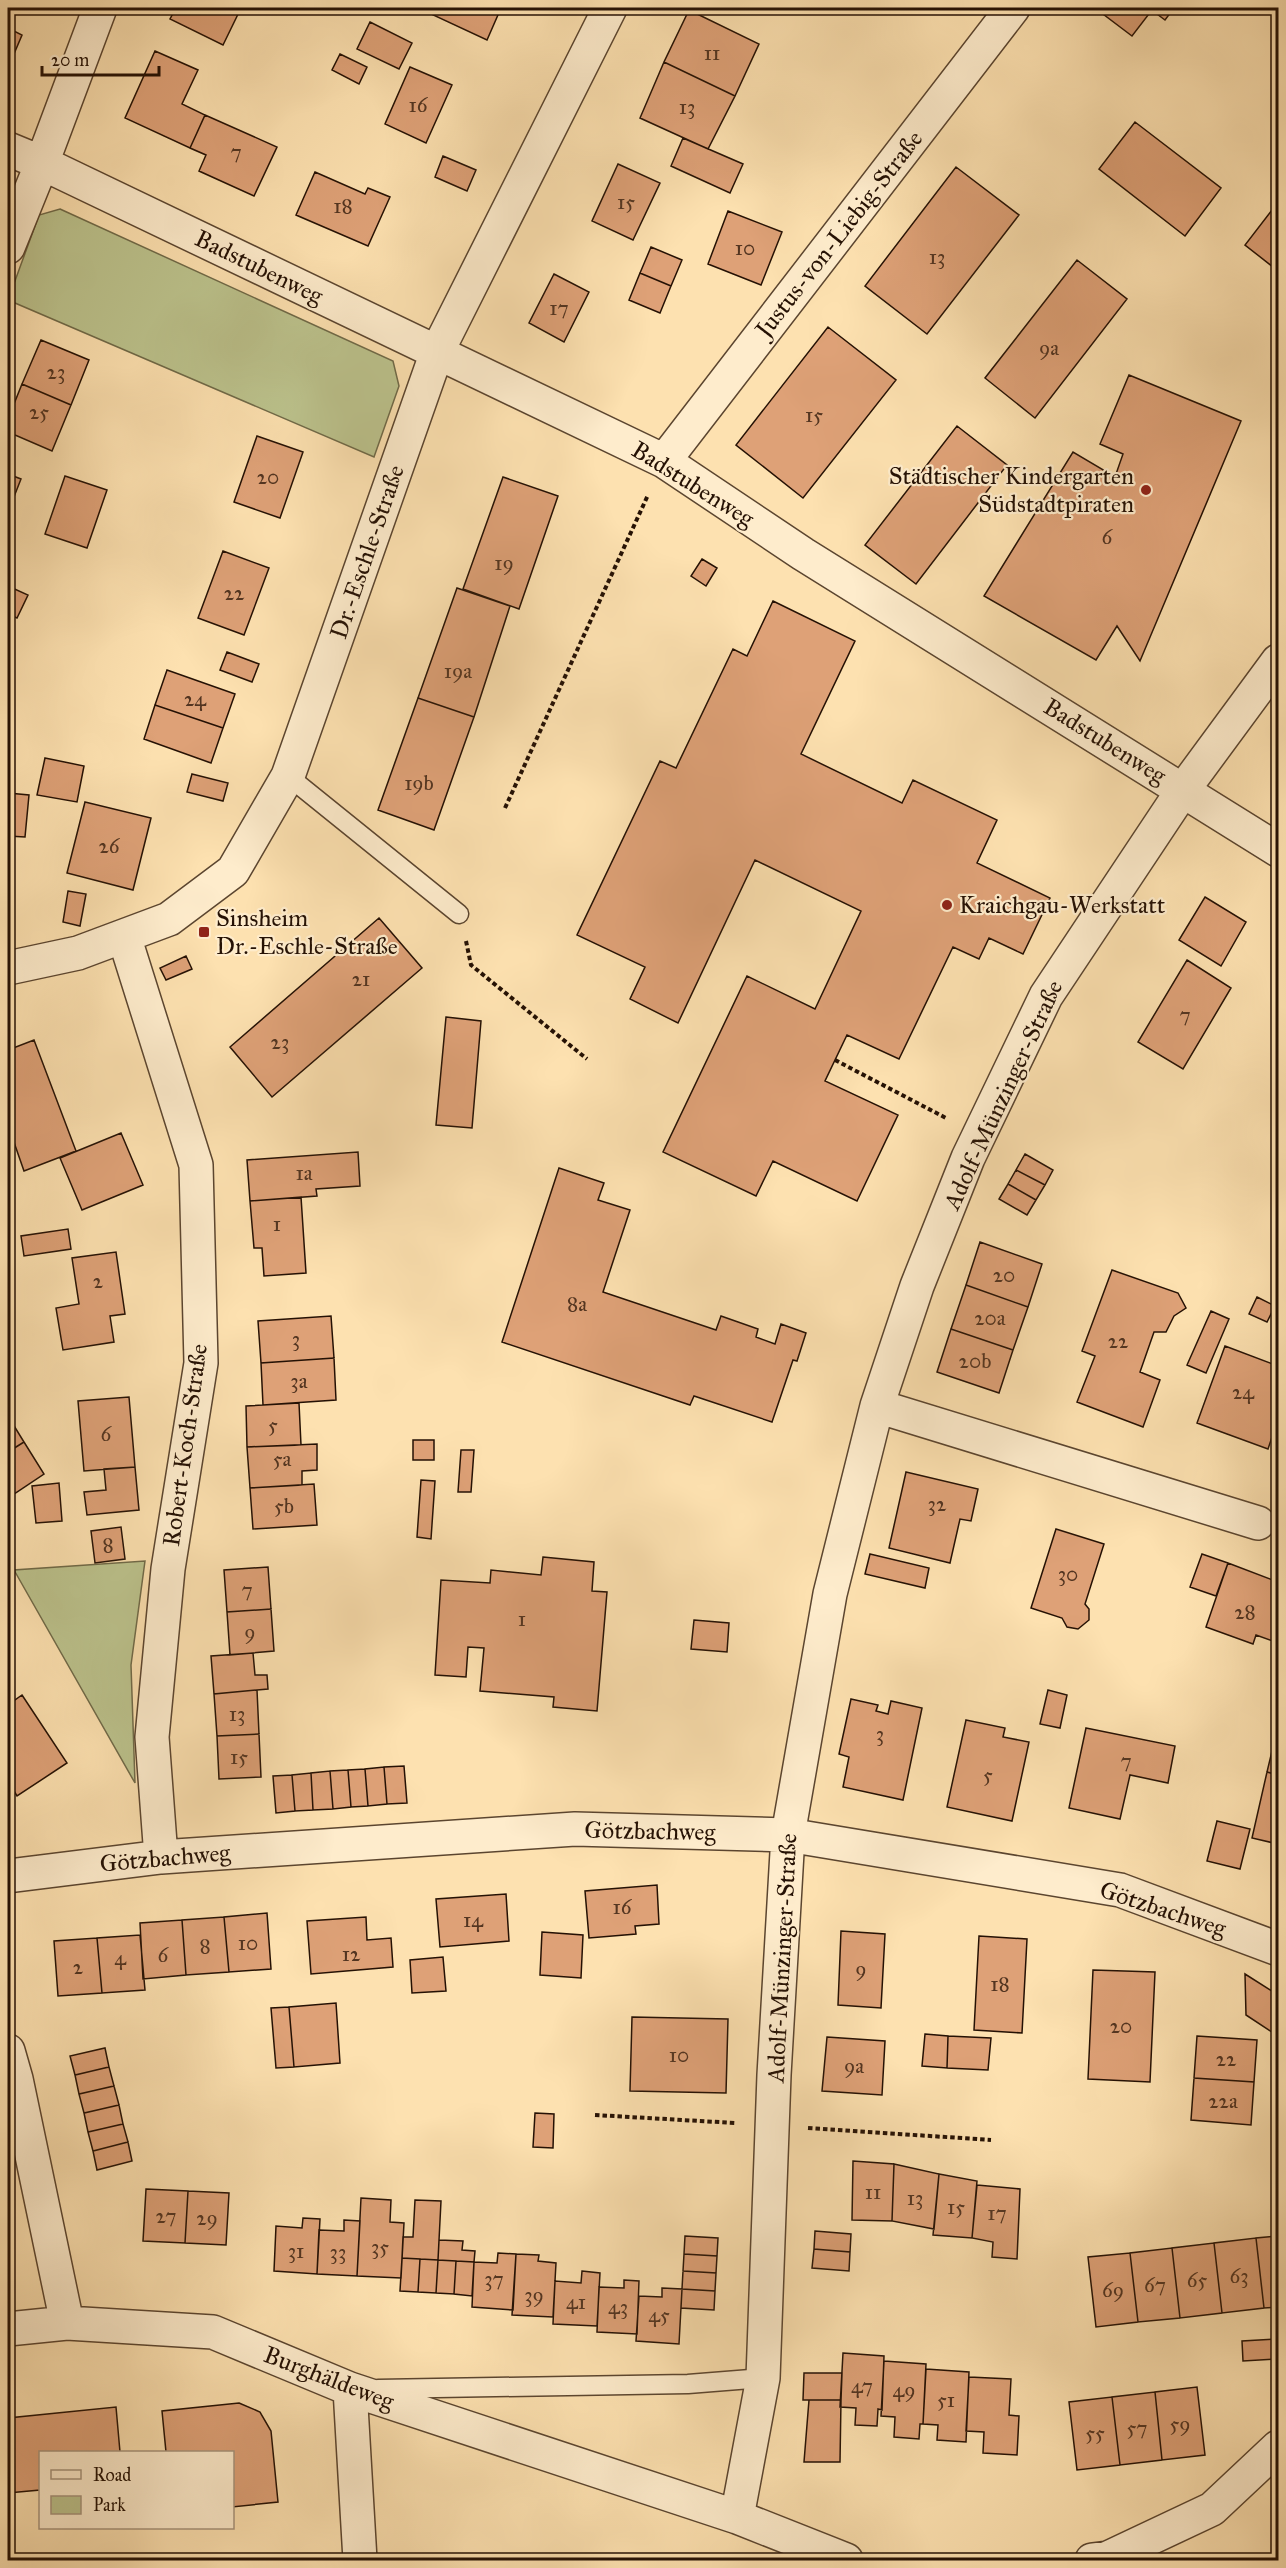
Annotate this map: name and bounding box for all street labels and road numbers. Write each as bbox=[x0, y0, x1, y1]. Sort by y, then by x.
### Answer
street label: Justus-von-Liebig-Straße bbox=[747, 125, 929, 346]
street label: Badstubenweg bbox=[190, 223, 329, 311]
street label: Badstubenweg bbox=[626, 434, 761, 534]
street label: Dr.-Eschle-Straße bbox=[323, 461, 411, 643]
street label: Badstubenweg bbox=[1038, 691, 1173, 791]
street label: Adolf-Münzinger-Straße bbox=[936, 976, 1069, 1215]
street label: Robert-Koch-Straße bbox=[156, 1342, 214, 1548]
street label: Götzbachweg bbox=[584, 1815, 717, 1847]
street label: Adolf-Münzinger-Straße bbox=[760, 1833, 804, 2084]
street label: Götzbachweg bbox=[98, 1837, 232, 1879]
street label: Götzbachweg bbox=[1096, 1874, 1231, 1944]
street label: Burghäldeweg bbox=[259, 2339, 399, 2417]

